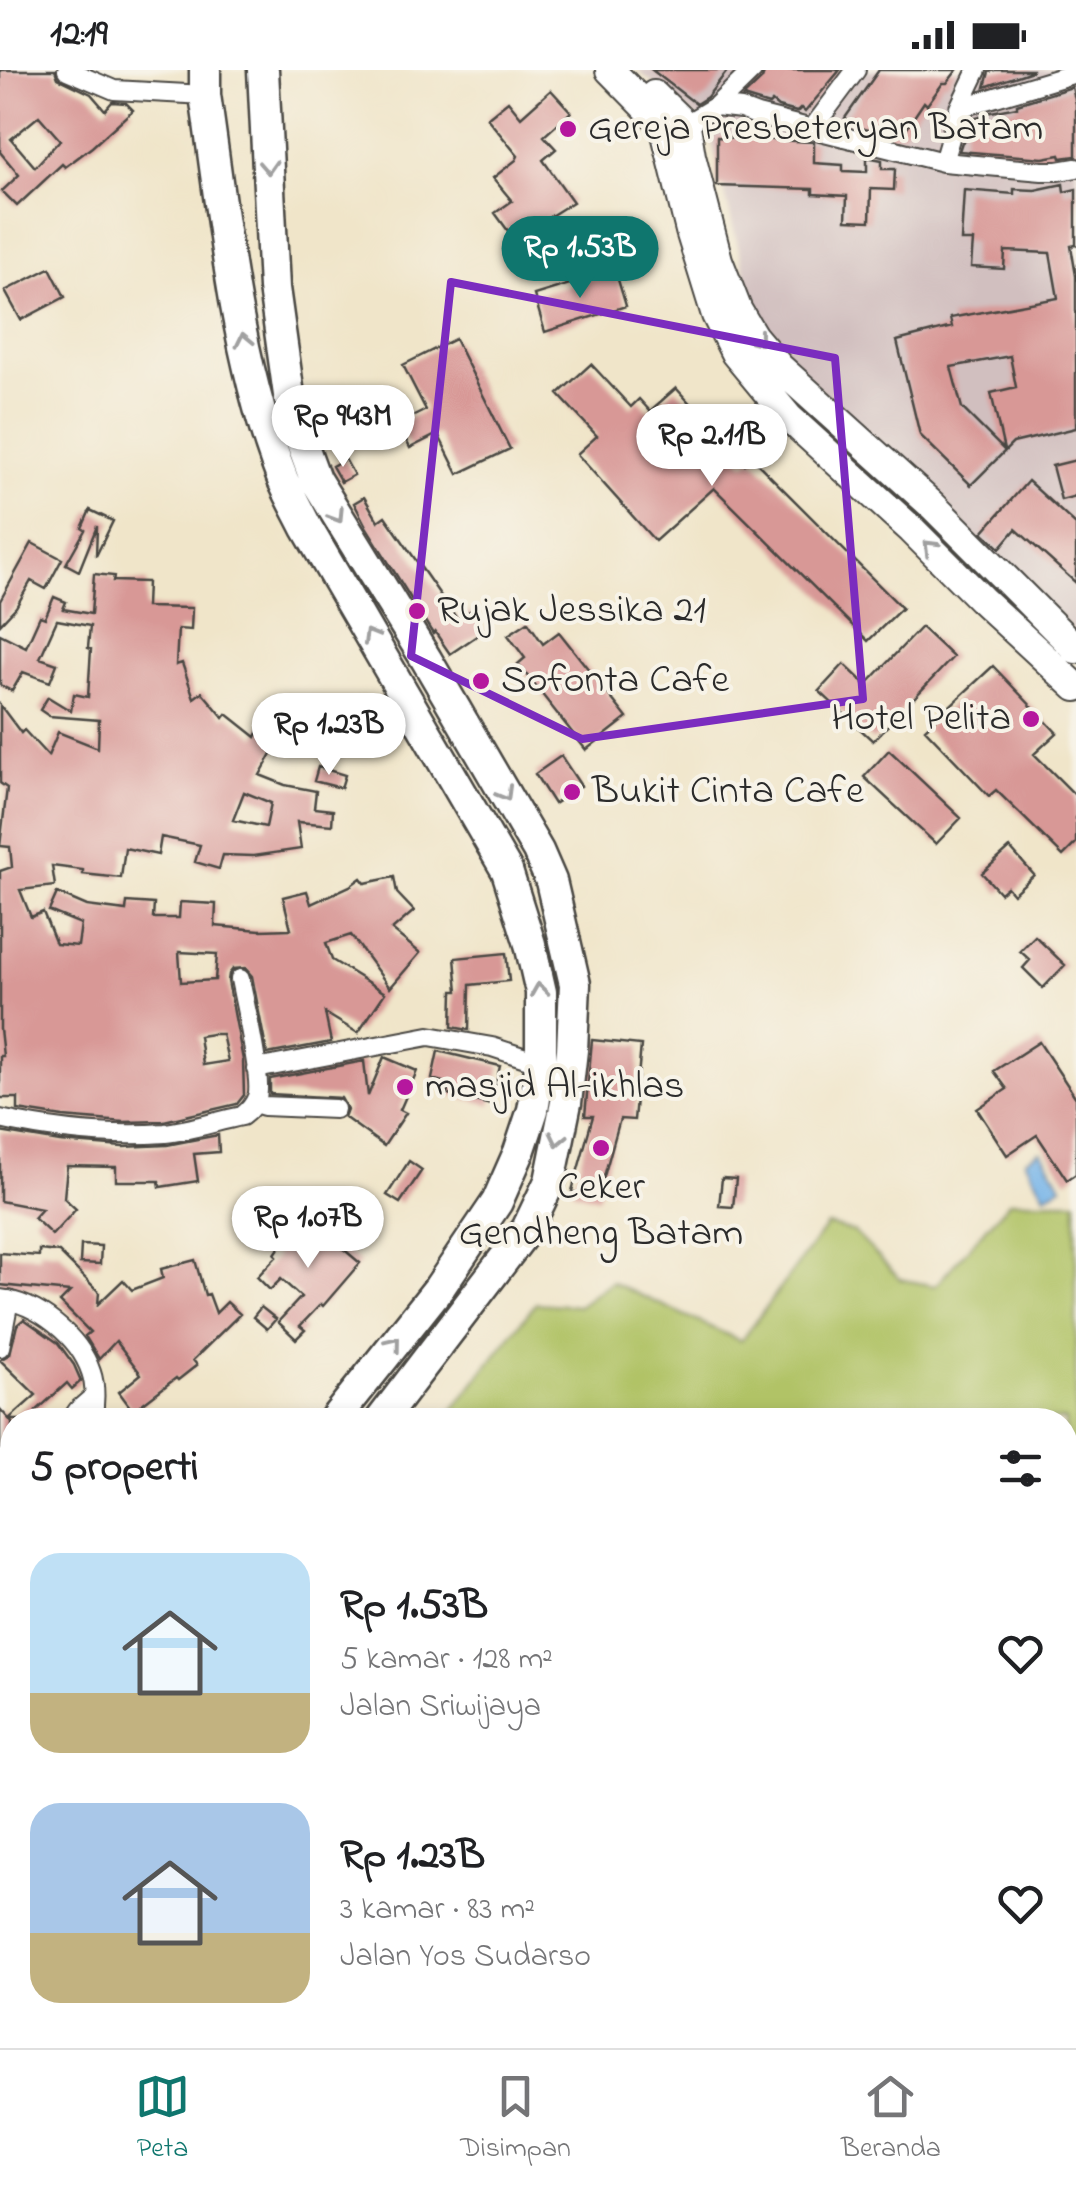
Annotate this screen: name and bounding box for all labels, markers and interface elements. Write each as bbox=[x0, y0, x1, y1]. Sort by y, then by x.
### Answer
text: 12:19 bbox=[50, 7, 108, 63]
place label: Gereja Presbeteryan Batam bbox=[588, 100, 1043, 159]
marker: Gereja Presbeteryan Batam bbox=[557, 118, 579, 140]
one-way arrow bbox=[257, 160, 278, 176]
pin: Rp 1.53B bbox=[477, 216, 683, 301]
text: Rp 1.53B bbox=[524, 225, 636, 272]
one-way arrow bbox=[745, 328, 762, 346]
one-way arrow bbox=[234, 331, 255, 348]
pin: Rp 943M bbox=[251, 385, 435, 470]
text: Rp 943M bbox=[294, 394, 392, 441]
pin: Rp 2.11B bbox=[609, 404, 815, 489]
text: Rp 2.11B bbox=[658, 413, 766, 460]
one-way arrow bbox=[325, 505, 344, 523]
one-way arrow bbox=[923, 541, 941, 559]
place label: Rujak Jessika 21 bbox=[437, 582, 706, 641]
marker: Rujak Jessika 21 bbox=[406, 600, 428, 622]
one-way arrow bbox=[363, 629, 383, 647]
place label: Sofonta Cafe bbox=[501, 652, 729, 711]
marker: Sofonta Cafe bbox=[470, 670, 492, 692]
place label: Hotel Pelita bbox=[831, 690, 1011, 749]
pin: Rp 1.23B bbox=[226, 693, 432, 778]
text: Rp 1.23B bbox=[274, 702, 384, 749]
marker: Hotel Pelita bbox=[1020, 708, 1042, 730]
place label: Bukit Cinta Cafe bbox=[591, 763, 864, 822]
marker: Bukit Cinta Cafe bbox=[561, 781, 583, 803]
one-way arrow bbox=[492, 784, 512, 802]
one-way arrow bbox=[529, 982, 550, 998]
place label: masjid Al-ikhlas bbox=[425, 1058, 684, 1117]
marker: masjid Al-ikhlas bbox=[394, 1076, 416, 1098]
one-way arrow bbox=[549, 1130, 570, 1147]
marker: Ceker Gendheng Batam bbox=[590, 1137, 612, 1159]
place label: Ceker Gendheng Batam bbox=[459, 1159, 743, 1264]
pin: Rp 1.07B bbox=[205, 1186, 411, 1271]
text: Rp 1.07B bbox=[254, 1195, 362, 1242]
one-way arrow bbox=[382, 1336, 400, 1354]
text: 5 properti bbox=[30, 1438, 199, 1499]
icon: filters bbox=[993, 1441, 1048, 1496]
text: Rp 1.53B bbox=[340, 1576, 488, 1637]
icon: home bbox=[110, 1593, 230, 1713]
icon: heart bbox=[993, 1626, 1048, 1681]
text: 5 kamar · 128 m² bbox=[340, 1637, 553, 1684]
text: Jalan Sriwijaya bbox=[340, 1684, 541, 1731]
text: Rp 1.23B bbox=[340, 1826, 485, 1887]
icon: home bbox=[110, 1843, 230, 1963]
icon: heart bbox=[993, 1876, 1048, 1931]
text: 3 kamar · 83 m² bbox=[340, 1887, 535, 1934]
text: Jalan Yos Sudarso bbox=[340, 1934, 591, 1981]
tab: Peta bbox=[135, 2069, 190, 2170]
tab: Disimpan bbox=[460, 2069, 571, 2170]
tab: Beranda bbox=[841, 2069, 941, 2170]

